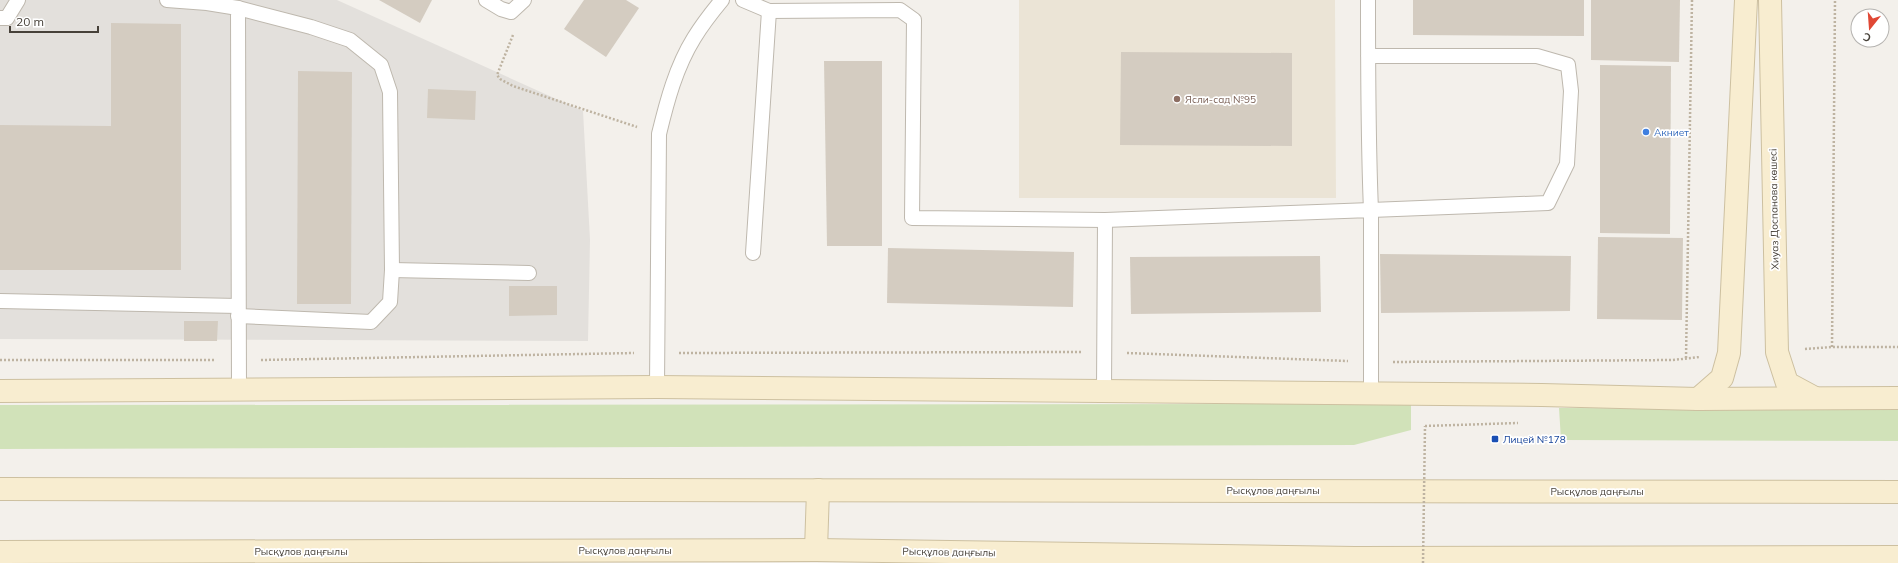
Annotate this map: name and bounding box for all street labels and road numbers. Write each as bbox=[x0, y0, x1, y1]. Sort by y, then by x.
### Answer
street label: Хиуаз Доспанова көшесі bbox=[1766, 148, 1782, 270]
street label: Рысқұлов даңғылы bbox=[1226, 484, 1320, 497]
street label: Рысқұлов даңғылы bbox=[1550, 485, 1644, 498]
street label: Рысқұлов даңғылы bbox=[578, 544, 672, 557]
street label: Рысқұлов даңғылы bbox=[254, 545, 348, 558]
street label: Рысқұлов даңғылы bbox=[902, 545, 996, 559]

